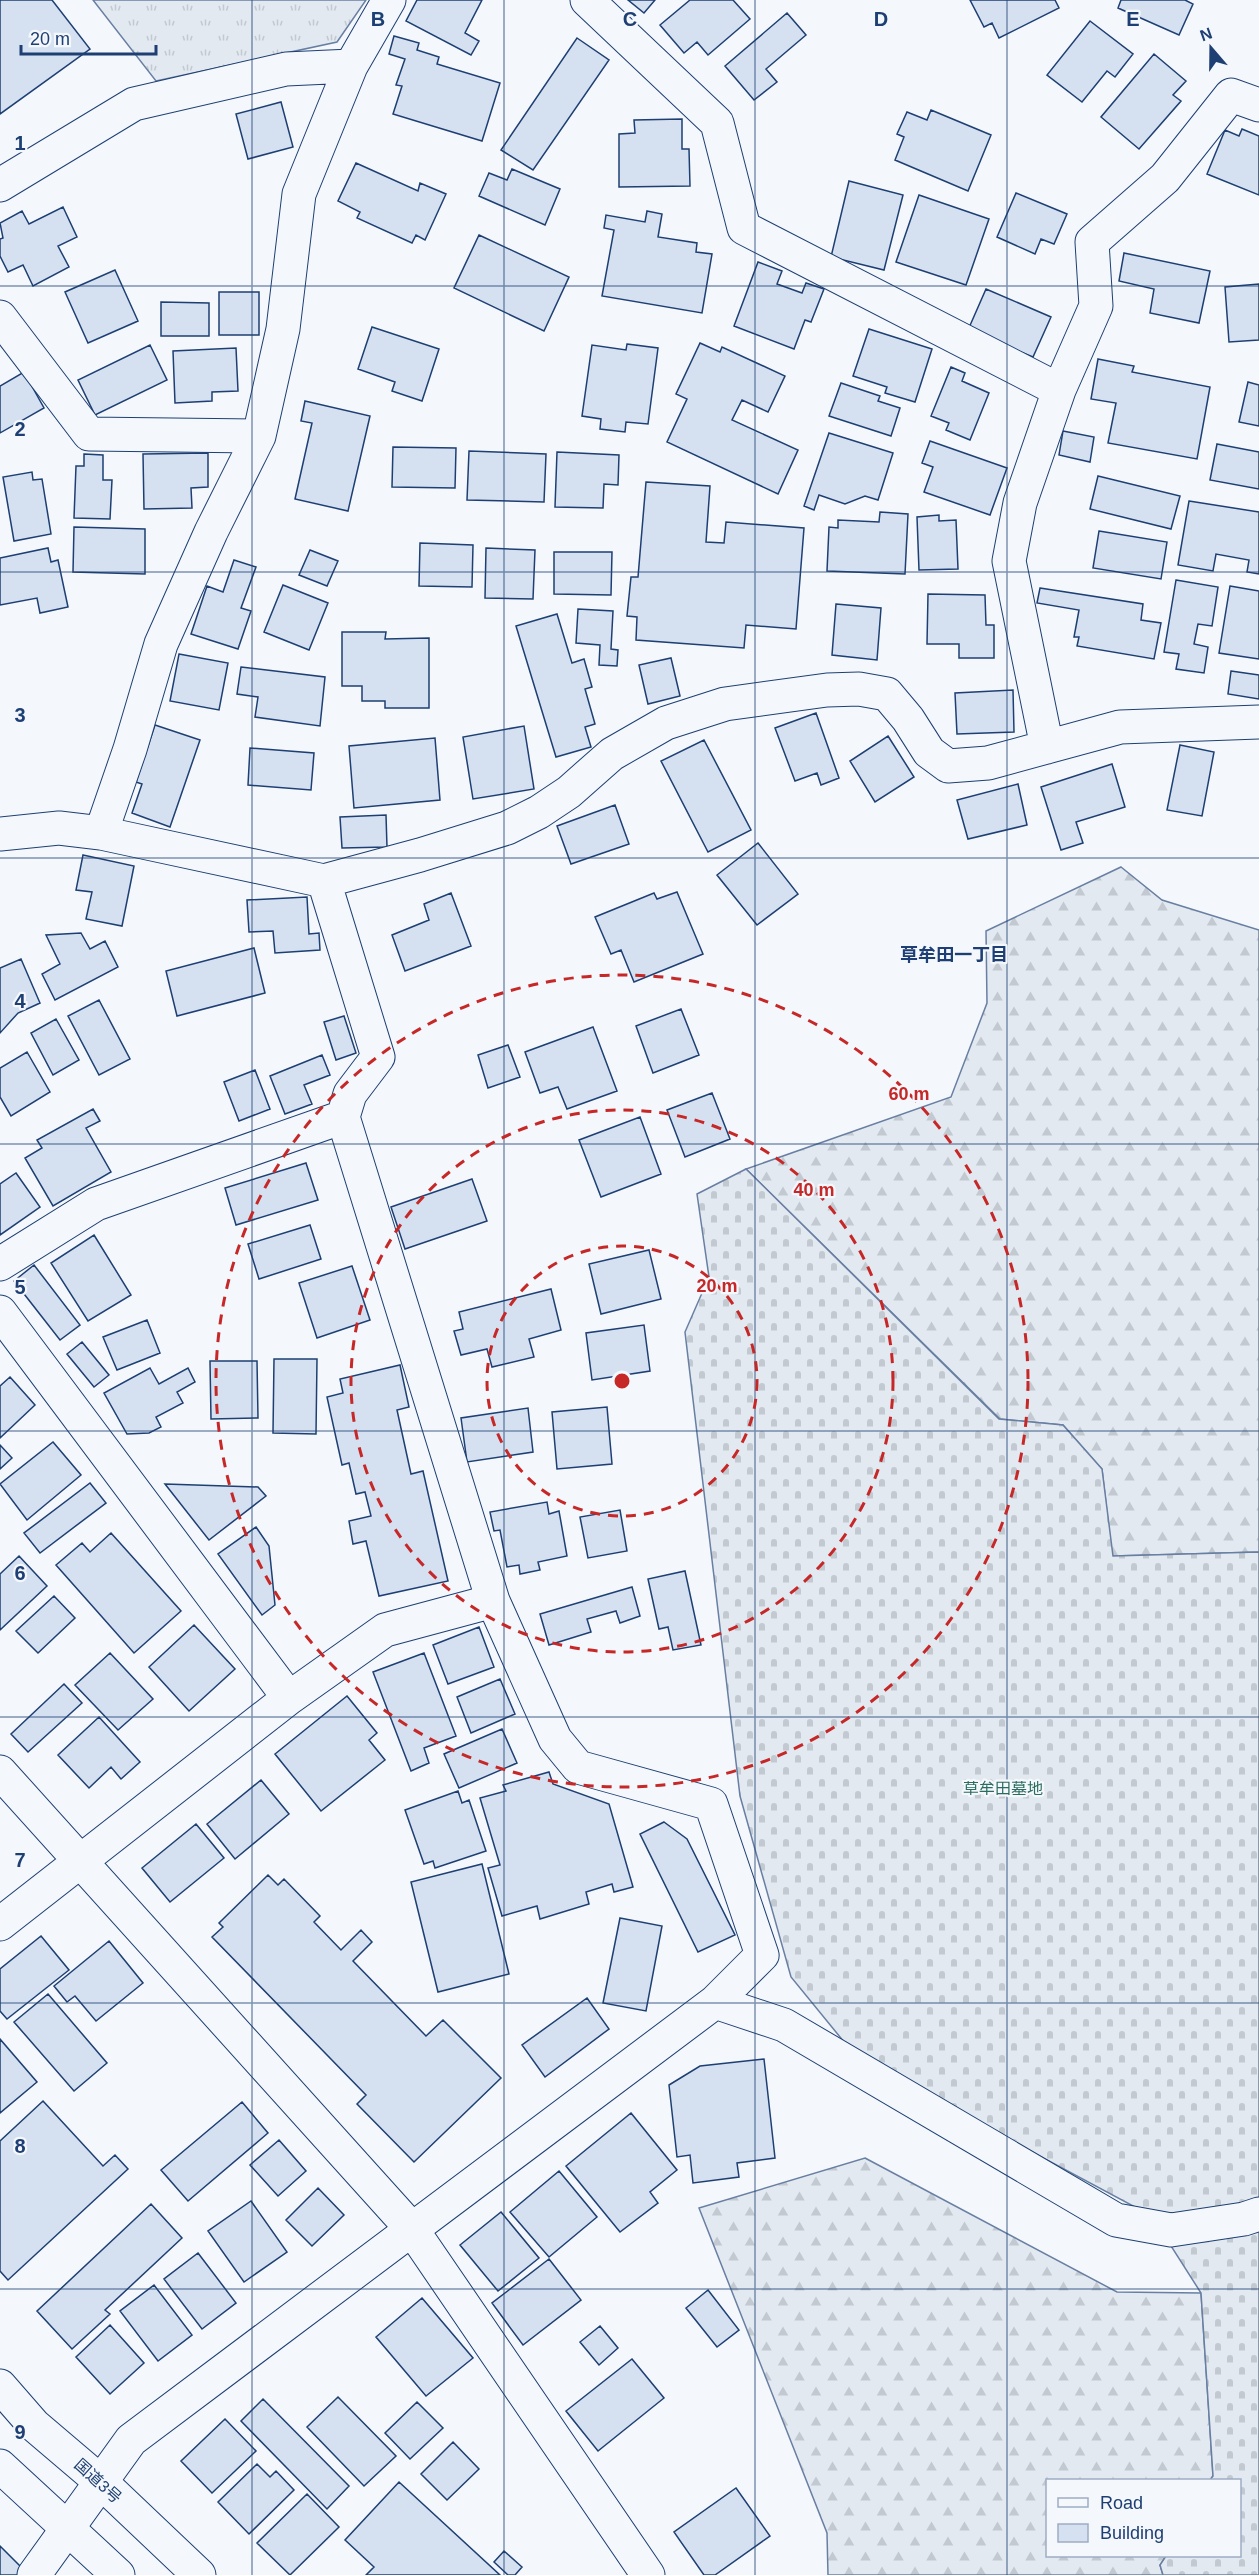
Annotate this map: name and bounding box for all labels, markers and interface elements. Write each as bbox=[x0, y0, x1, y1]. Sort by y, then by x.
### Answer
text: B bbox=[371, 8, 385, 30]
text: C bbox=[623, 8, 637, 30]
text: D bbox=[874, 8, 888, 30]
text: E bbox=[1126, 8, 1140, 30]
scale bar bbox=[21, 18, 156, 56]
north arrow bbox=[1181, 18, 1241, 78]
text: N bbox=[1198, 24, 1214, 44]
text: 20 m bbox=[30, 29, 70, 49]
text: 1 bbox=[14, 132, 26, 154]
text: 2 bbox=[14, 418, 26, 440]
text: 3 bbox=[14, 704, 26, 726]
district label: 草牟田一丁目 bbox=[900, 945, 1008, 965]
text: 4 bbox=[14, 990, 26, 1012]
text: 60 m bbox=[888, 1084, 930, 1104]
text: 40 m bbox=[793, 1180, 835, 1200]
text: 5 bbox=[14, 1276, 26, 1298]
text: 20 m bbox=[696, 1276, 738, 1296]
centre of rings bbox=[612, 1371, 632, 1391]
text: 6 bbox=[14, 1562, 26, 1584]
park label: 草牟田墓地 bbox=[963, 1780, 1043, 1797]
text: 7 bbox=[14, 1849, 26, 1871]
text: 8 bbox=[14, 2135, 26, 2157]
text: 9 bbox=[14, 2421, 26, 2443]
street label: 国道3号 bbox=[71, 2456, 125, 2506]
legend bbox=[1046, 2479, 1241, 2557]
text: Road bbox=[1100, 2493, 1143, 2513]
text: Building bbox=[1100, 2523, 1164, 2543]

